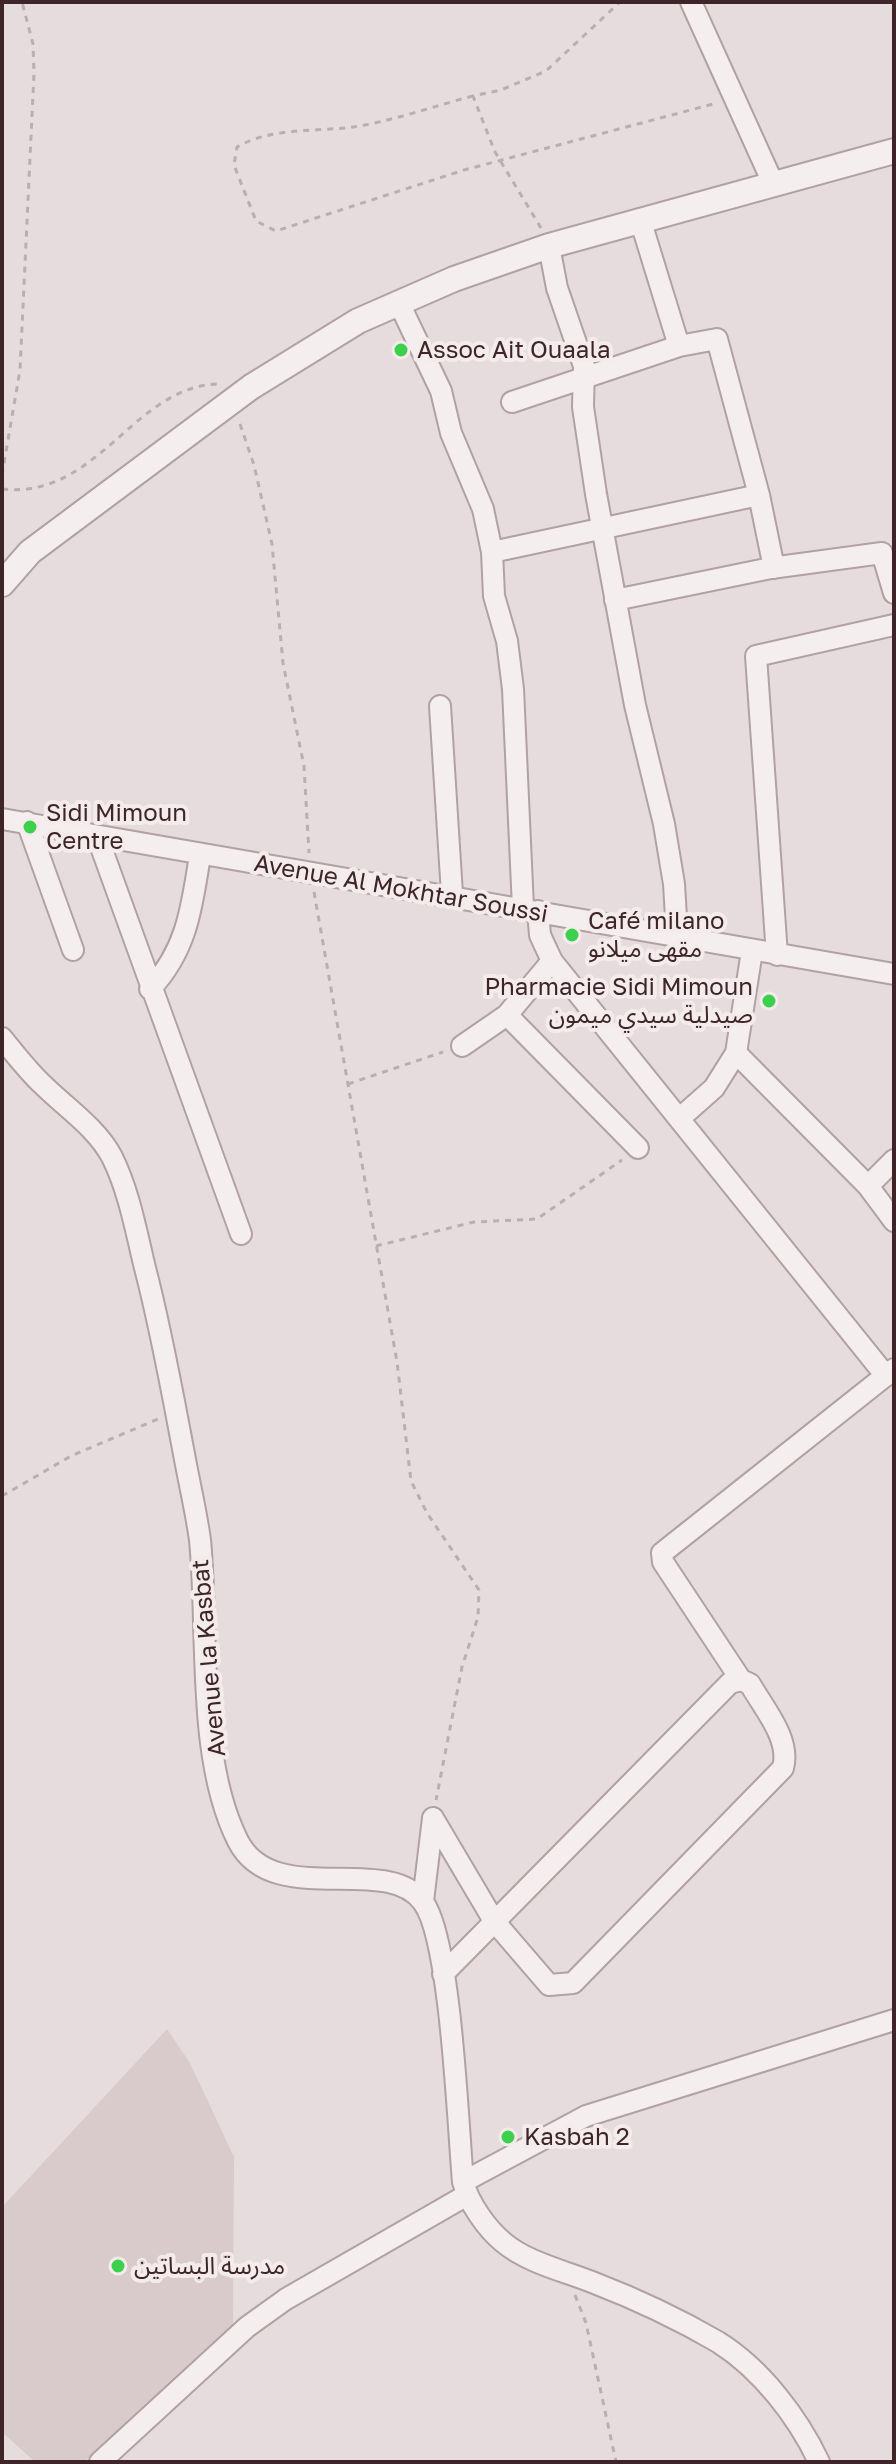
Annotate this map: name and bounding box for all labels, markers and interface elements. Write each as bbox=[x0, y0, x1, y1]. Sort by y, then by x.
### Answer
place label: Assoc Ait Ouaala bbox=[417, 336, 611, 364]
marker: Assoc Ait Ouaala bbox=[392, 341, 410, 359]
place label: Sidi Mimoun Centre bbox=[46, 799, 187, 855]
marker: Sidi Mimoun Centre bbox=[21, 818, 39, 836]
street label: Avenue Al Mokhtar Soussi bbox=[252, 849, 550, 929]
place label: Café milano مقهى ميلانو bbox=[588, 907, 724, 963]
marker: Café milano مقهى ميلانو bbox=[563, 926, 581, 944]
place label: Pharmacie Sidi Mimoun صيدلية سيدي ميمون bbox=[484, 973, 753, 1029]
marker: Pharmacie Sidi Mimoun صيدلية سيدي ميمون bbox=[760, 992, 778, 1010]
street label: Avenue la Kasbat bbox=[186, 1558, 232, 1758]
place label: Kasbah 2 bbox=[524, 2123, 630, 2151]
marker: Kasbah 2 bbox=[499, 2128, 517, 2146]
place label: مدرسة البساتين bbox=[134, 2252, 285, 2280]
marker: مدرسة البساتين bbox=[109, 2257, 127, 2275]

